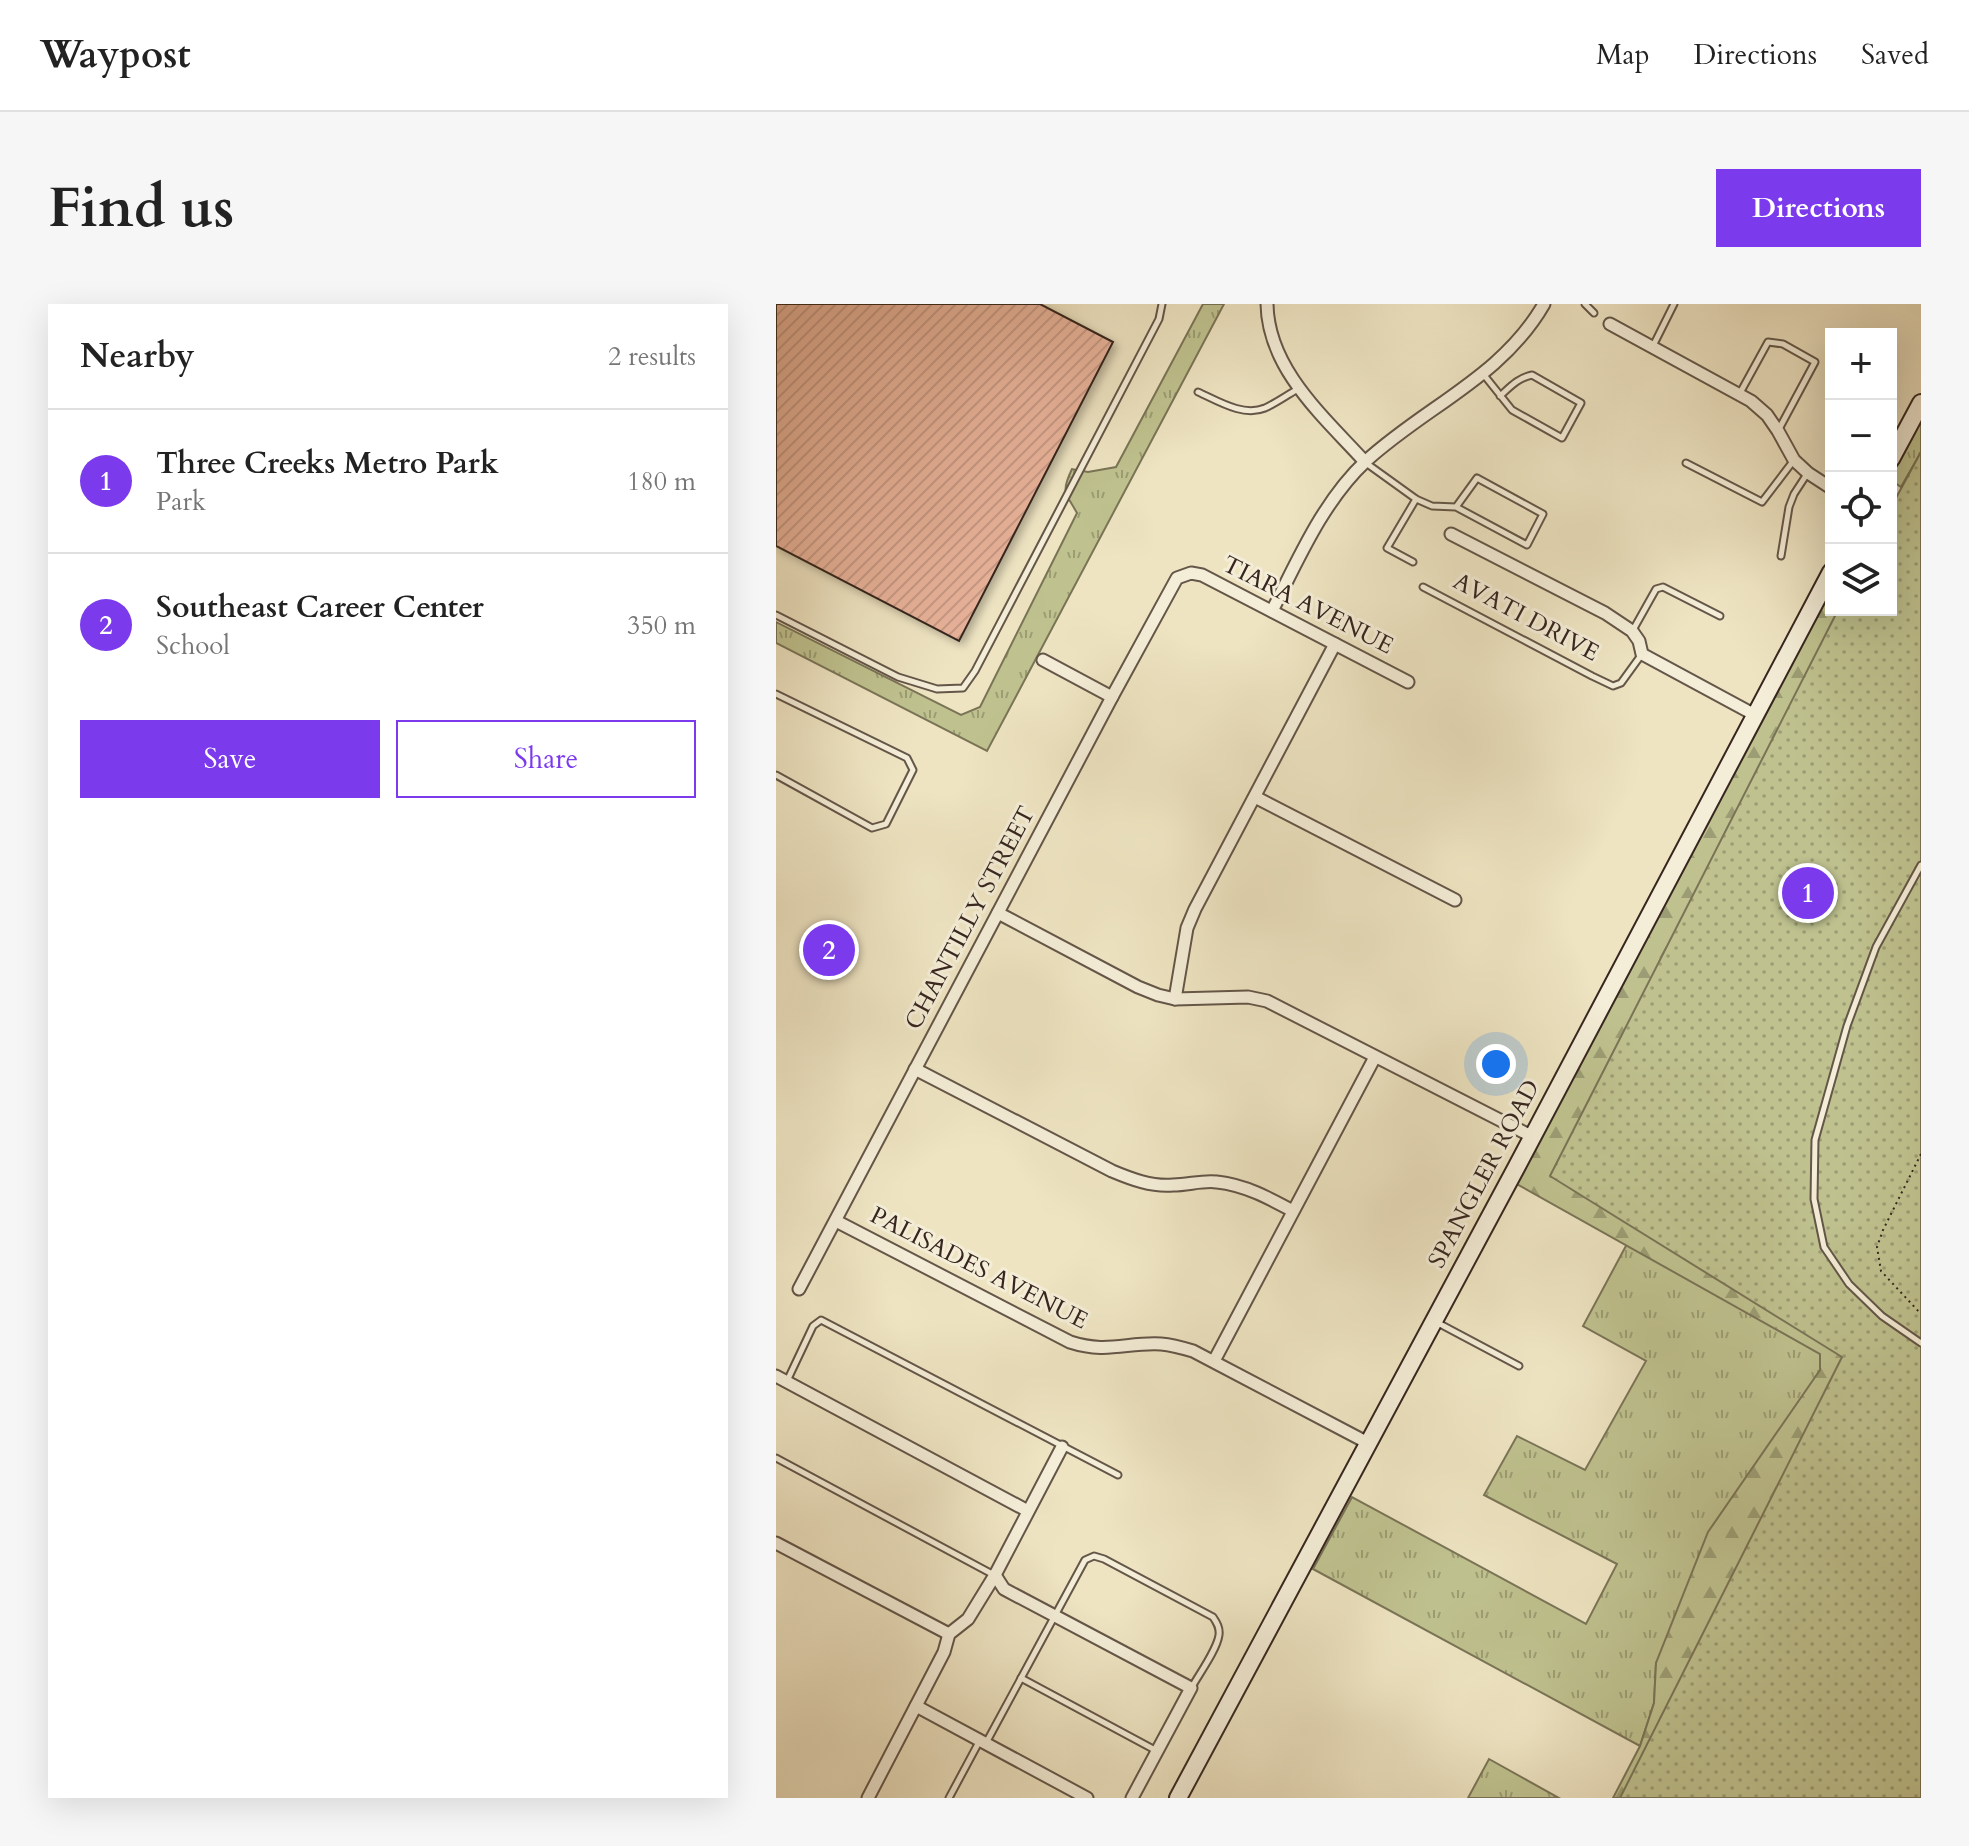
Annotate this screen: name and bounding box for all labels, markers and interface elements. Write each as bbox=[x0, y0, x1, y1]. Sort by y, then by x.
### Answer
text: Waypost bbox=[40, 29, 191, 81]
text: Map bbox=[1596, 36, 1650, 74]
text: Directions bbox=[1694, 36, 1817, 74]
text: Saved bbox=[1861, 36, 1929, 74]
button: Directions bbox=[1716, 169, 1921, 247]
text: Find us bbox=[48, 171, 234, 246]
map controls bbox=[1825, 328, 1897, 616]
button: + bbox=[1825, 328, 1897, 400]
text: Nearby bbox=[80, 333, 195, 379]
text: 2 results bbox=[608, 339, 696, 374]
button: − bbox=[1825, 400, 1897, 472]
text: Three Creeks Metro Park bbox=[156, 443, 499, 484]
text: 1 bbox=[99, 464, 113, 499]
text: 180 m bbox=[627, 464, 696, 499]
button: locate bbox=[1825, 472, 1897, 544]
text: Park bbox=[156, 484, 206, 519]
button: layers bbox=[1825, 544, 1897, 616]
street label: TIARA AVENUE bbox=[1217, 548, 1399, 662]
street label: AVATI DRIVE bbox=[1447, 565, 1605, 669]
text: Southeast Career Center bbox=[156, 587, 484, 628]
text: 2 bbox=[99, 608, 113, 643]
text: 350 m bbox=[627, 608, 696, 643]
text: School bbox=[156, 628, 230, 663]
button: Save bbox=[80, 720, 380, 798]
button: Share bbox=[396, 720, 696, 798]
street label: CHANTILLY STREET bbox=[897, 800, 1043, 1036]
pin: 1 bbox=[1782, 863, 1834, 923]
pin: 2 bbox=[803, 920, 855, 980]
your location bbox=[1476, 1044, 1516, 1084]
street label: SPANGLER ROAD bbox=[1420, 1074, 1548, 1274]
street label: PALISADES AVENUE bbox=[864, 1199, 1094, 1337]

